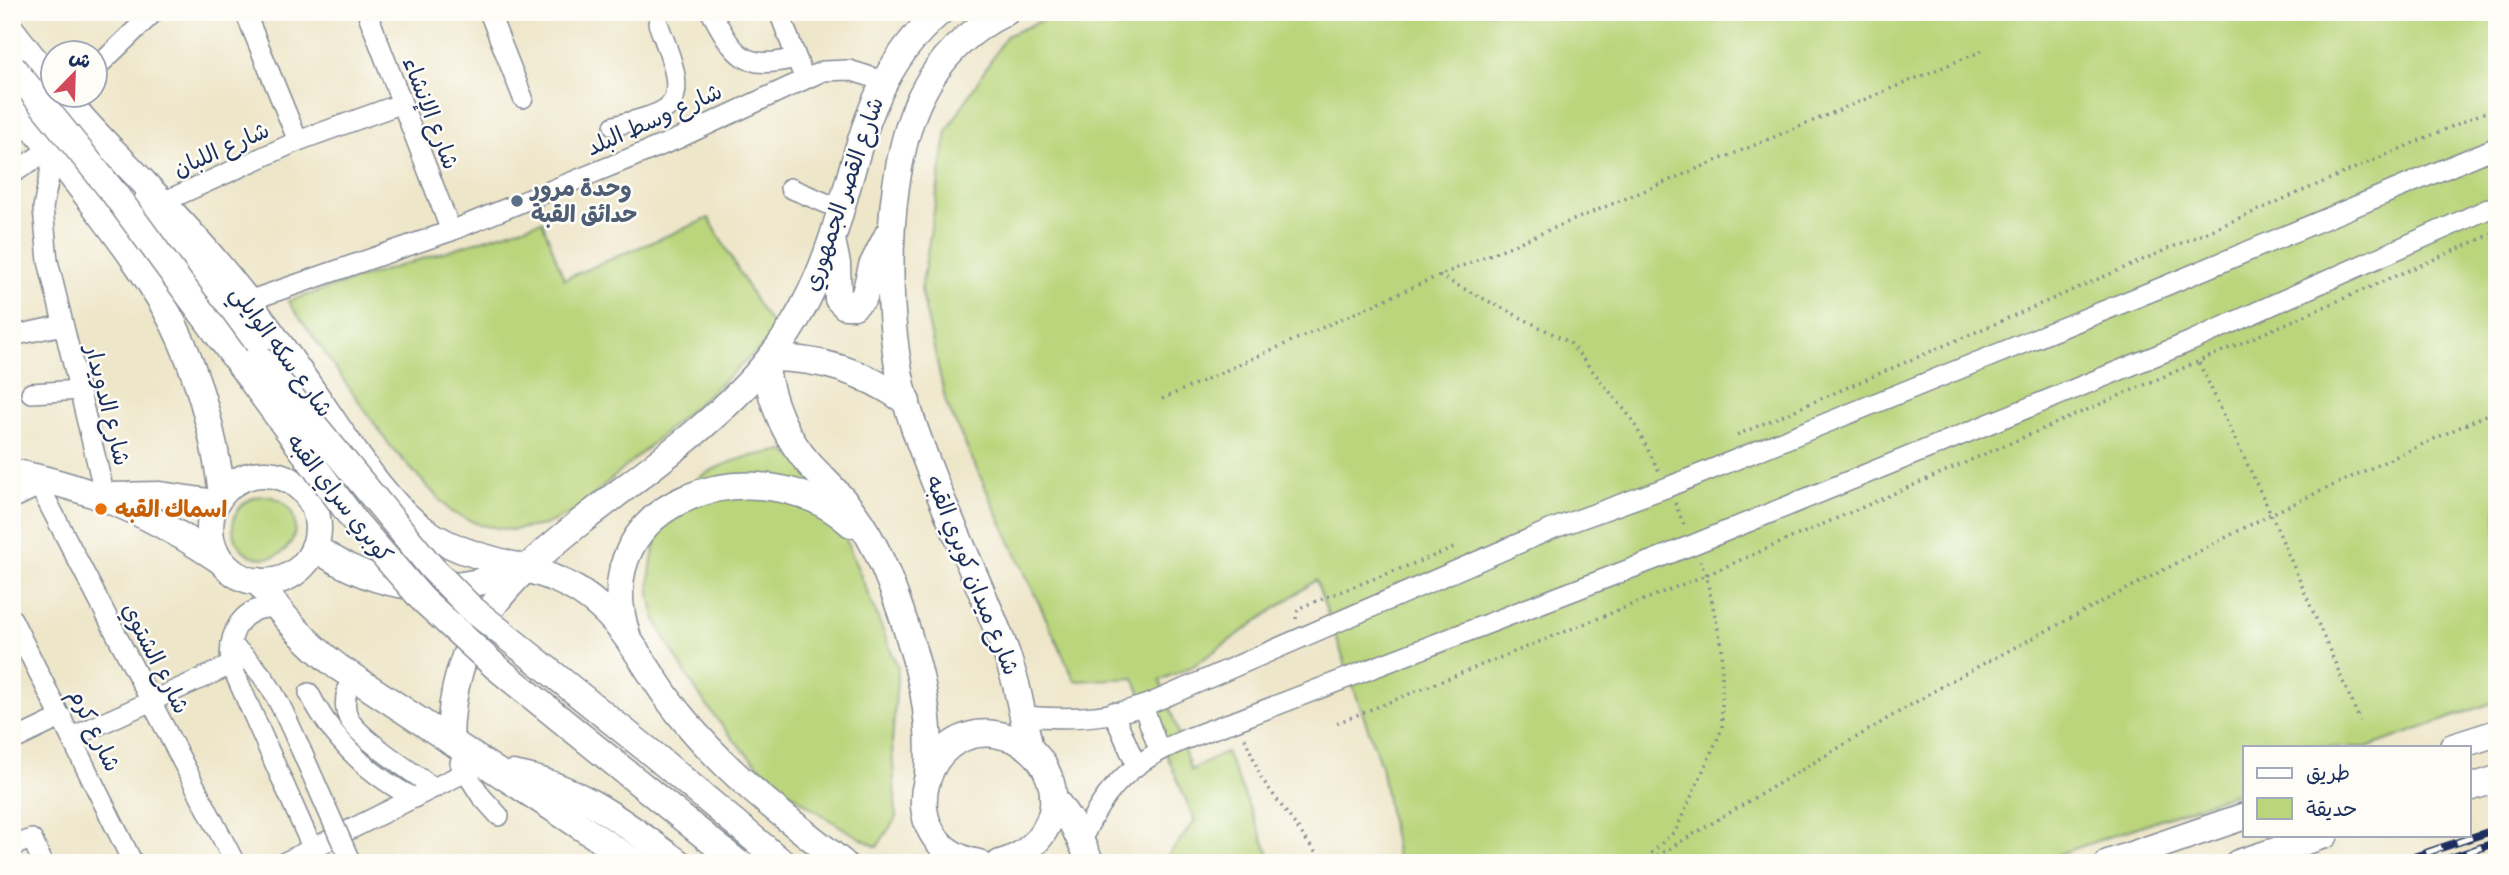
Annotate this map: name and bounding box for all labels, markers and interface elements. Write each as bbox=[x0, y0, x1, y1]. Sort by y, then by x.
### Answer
north arrow bbox=[38, 38, 108, 108]
text: ش bbox=[66, 44, 95, 74]
street label: شارع الإنشاء bbox=[395, 53, 465, 174]
street label: شارع وسط البلد bbox=[582, 77, 727, 163]
street label: شارع القصر الجمهوري bbox=[797, 93, 892, 296]
street label: شارع اللبان bbox=[169, 115, 274, 184]
place label: وحدة مرور حدائق القبة bbox=[529, 174, 637, 228]
marker: وحدة مرور حدائق القبة bbox=[509, 193, 525, 209]
street label: شارع سكه الوايلي bbox=[219, 280, 339, 427]
street label: شارع الدويدار bbox=[77, 340, 137, 469]
street label: كوبري سراي القبه bbox=[279, 428, 399, 570]
street label: شارع ميدان كوبري القبه bbox=[917, 471, 1026, 680]
place label: اسماك القبه bbox=[115, 495, 227, 523]
marker: اسماك القبه bbox=[93, 501, 109, 517]
street label: شارع الشتوي bbox=[113, 598, 196, 720]
street label: شارع كرم bbox=[59, 684, 127, 778]
legend bbox=[2243, 746, 2470, 836]
text: طريق bbox=[2306, 760, 2350, 785]
text: حديقة bbox=[2306, 796, 2357, 821]

